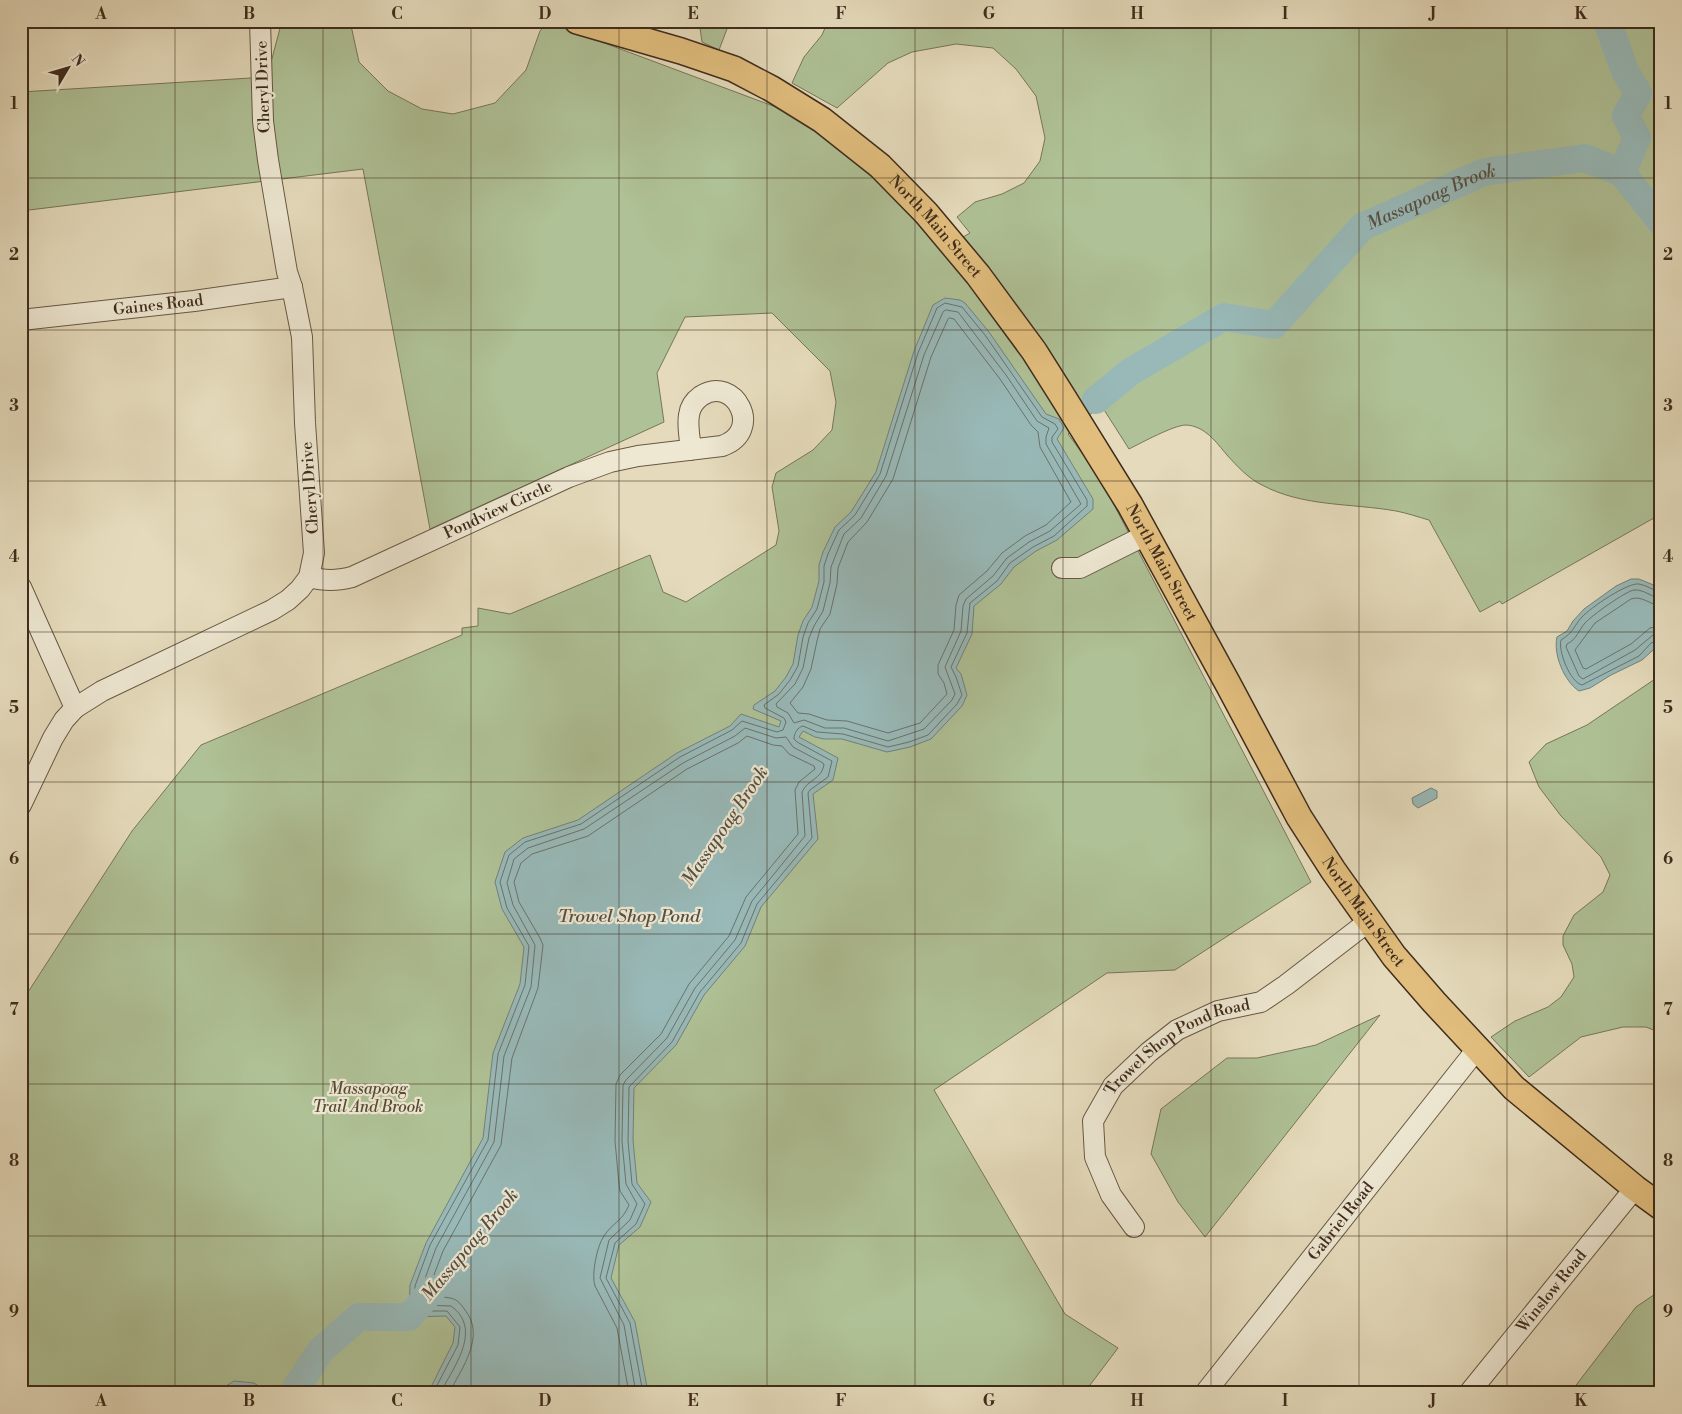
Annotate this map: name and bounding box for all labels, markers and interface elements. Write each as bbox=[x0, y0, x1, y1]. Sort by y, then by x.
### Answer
text: A bbox=[94, 4, 107, 24]
text: B bbox=[243, 4, 255, 24]
text: C bbox=[391, 4, 403, 24]
text: D bbox=[539, 4, 552, 24]
text: E bbox=[687, 4, 699, 24]
text: F bbox=[835, 4, 847, 24]
text: G bbox=[983, 4, 996, 24]
text: H bbox=[1130, 4, 1144, 24]
text: I bbox=[1282, 4, 1288, 24]
text: J bbox=[1428, 4, 1436, 24]
text: K bbox=[1575, 4, 1589, 24]
street label: Cheryl Drive bbox=[251, 40, 275, 134]
north arrow bbox=[42, 42, 92, 92]
text: N bbox=[67, 51, 88, 71]
text: 1 bbox=[10, 94, 18, 114]
text: 1 bbox=[1664, 94, 1672, 114]
water label: Massapoag Brook bbox=[1363, 159, 1497, 235]
street label: North Main Street bbox=[884, 171, 986, 282]
text: 2 bbox=[9, 245, 19, 265]
text: 2 bbox=[1663, 245, 1673, 265]
street label: Gaines Road bbox=[112, 290, 204, 320]
text: 3 bbox=[9, 396, 19, 416]
text: 3 bbox=[1663, 396, 1673, 416]
street label: Cheryl Drive bbox=[297, 441, 323, 535]
street label: Pondview Circle bbox=[440, 476, 555, 543]
street label: North Main Street bbox=[1121, 500, 1202, 625]
text: 4 bbox=[9, 547, 20, 567]
text: 4 bbox=[1663, 547, 1674, 567]
text: 5 bbox=[9, 698, 19, 718]
text: 5 bbox=[1663, 698, 1673, 718]
water label: Massapoag Brook bbox=[676, 762, 774, 890]
text: 6 bbox=[9, 849, 19, 869]
text: 6 bbox=[1663, 849, 1673, 869]
street label: North Main Street bbox=[1317, 853, 1409, 972]
water label: Trowel Shop Pond bbox=[558, 905, 701, 928]
street label: Trowel Shop Pond Road bbox=[1100, 995, 1252, 1098]
text: 7 bbox=[9, 1000, 19, 1020]
text: 7 bbox=[1663, 1000, 1673, 1020]
park label: Massapoag Trail And Brook bbox=[313, 1079, 423, 1117]
text: 8 bbox=[9, 1151, 19, 1171]
text: 8 bbox=[1663, 1151, 1673, 1171]
street label: Gabriel Road bbox=[1304, 1178, 1378, 1265]
water label: Massapoag Brook bbox=[416, 1184, 524, 1306]
street label: Winslow Road bbox=[1511, 1246, 1591, 1337]
text: 9 bbox=[9, 1302, 19, 1322]
text: 9 bbox=[1663, 1302, 1673, 1322]
text: A bbox=[94, 1391, 107, 1411]
text: B bbox=[243, 1391, 255, 1411]
text: C bbox=[391, 1391, 403, 1411]
text: D bbox=[539, 1391, 552, 1411]
text: E bbox=[687, 1391, 699, 1411]
text: F bbox=[835, 1391, 847, 1411]
text: G bbox=[983, 1391, 996, 1411]
text: H bbox=[1130, 1391, 1144, 1411]
text: I bbox=[1282, 1391, 1288, 1411]
text: J bbox=[1428, 1391, 1436, 1411]
text: K bbox=[1575, 1391, 1589, 1411]

